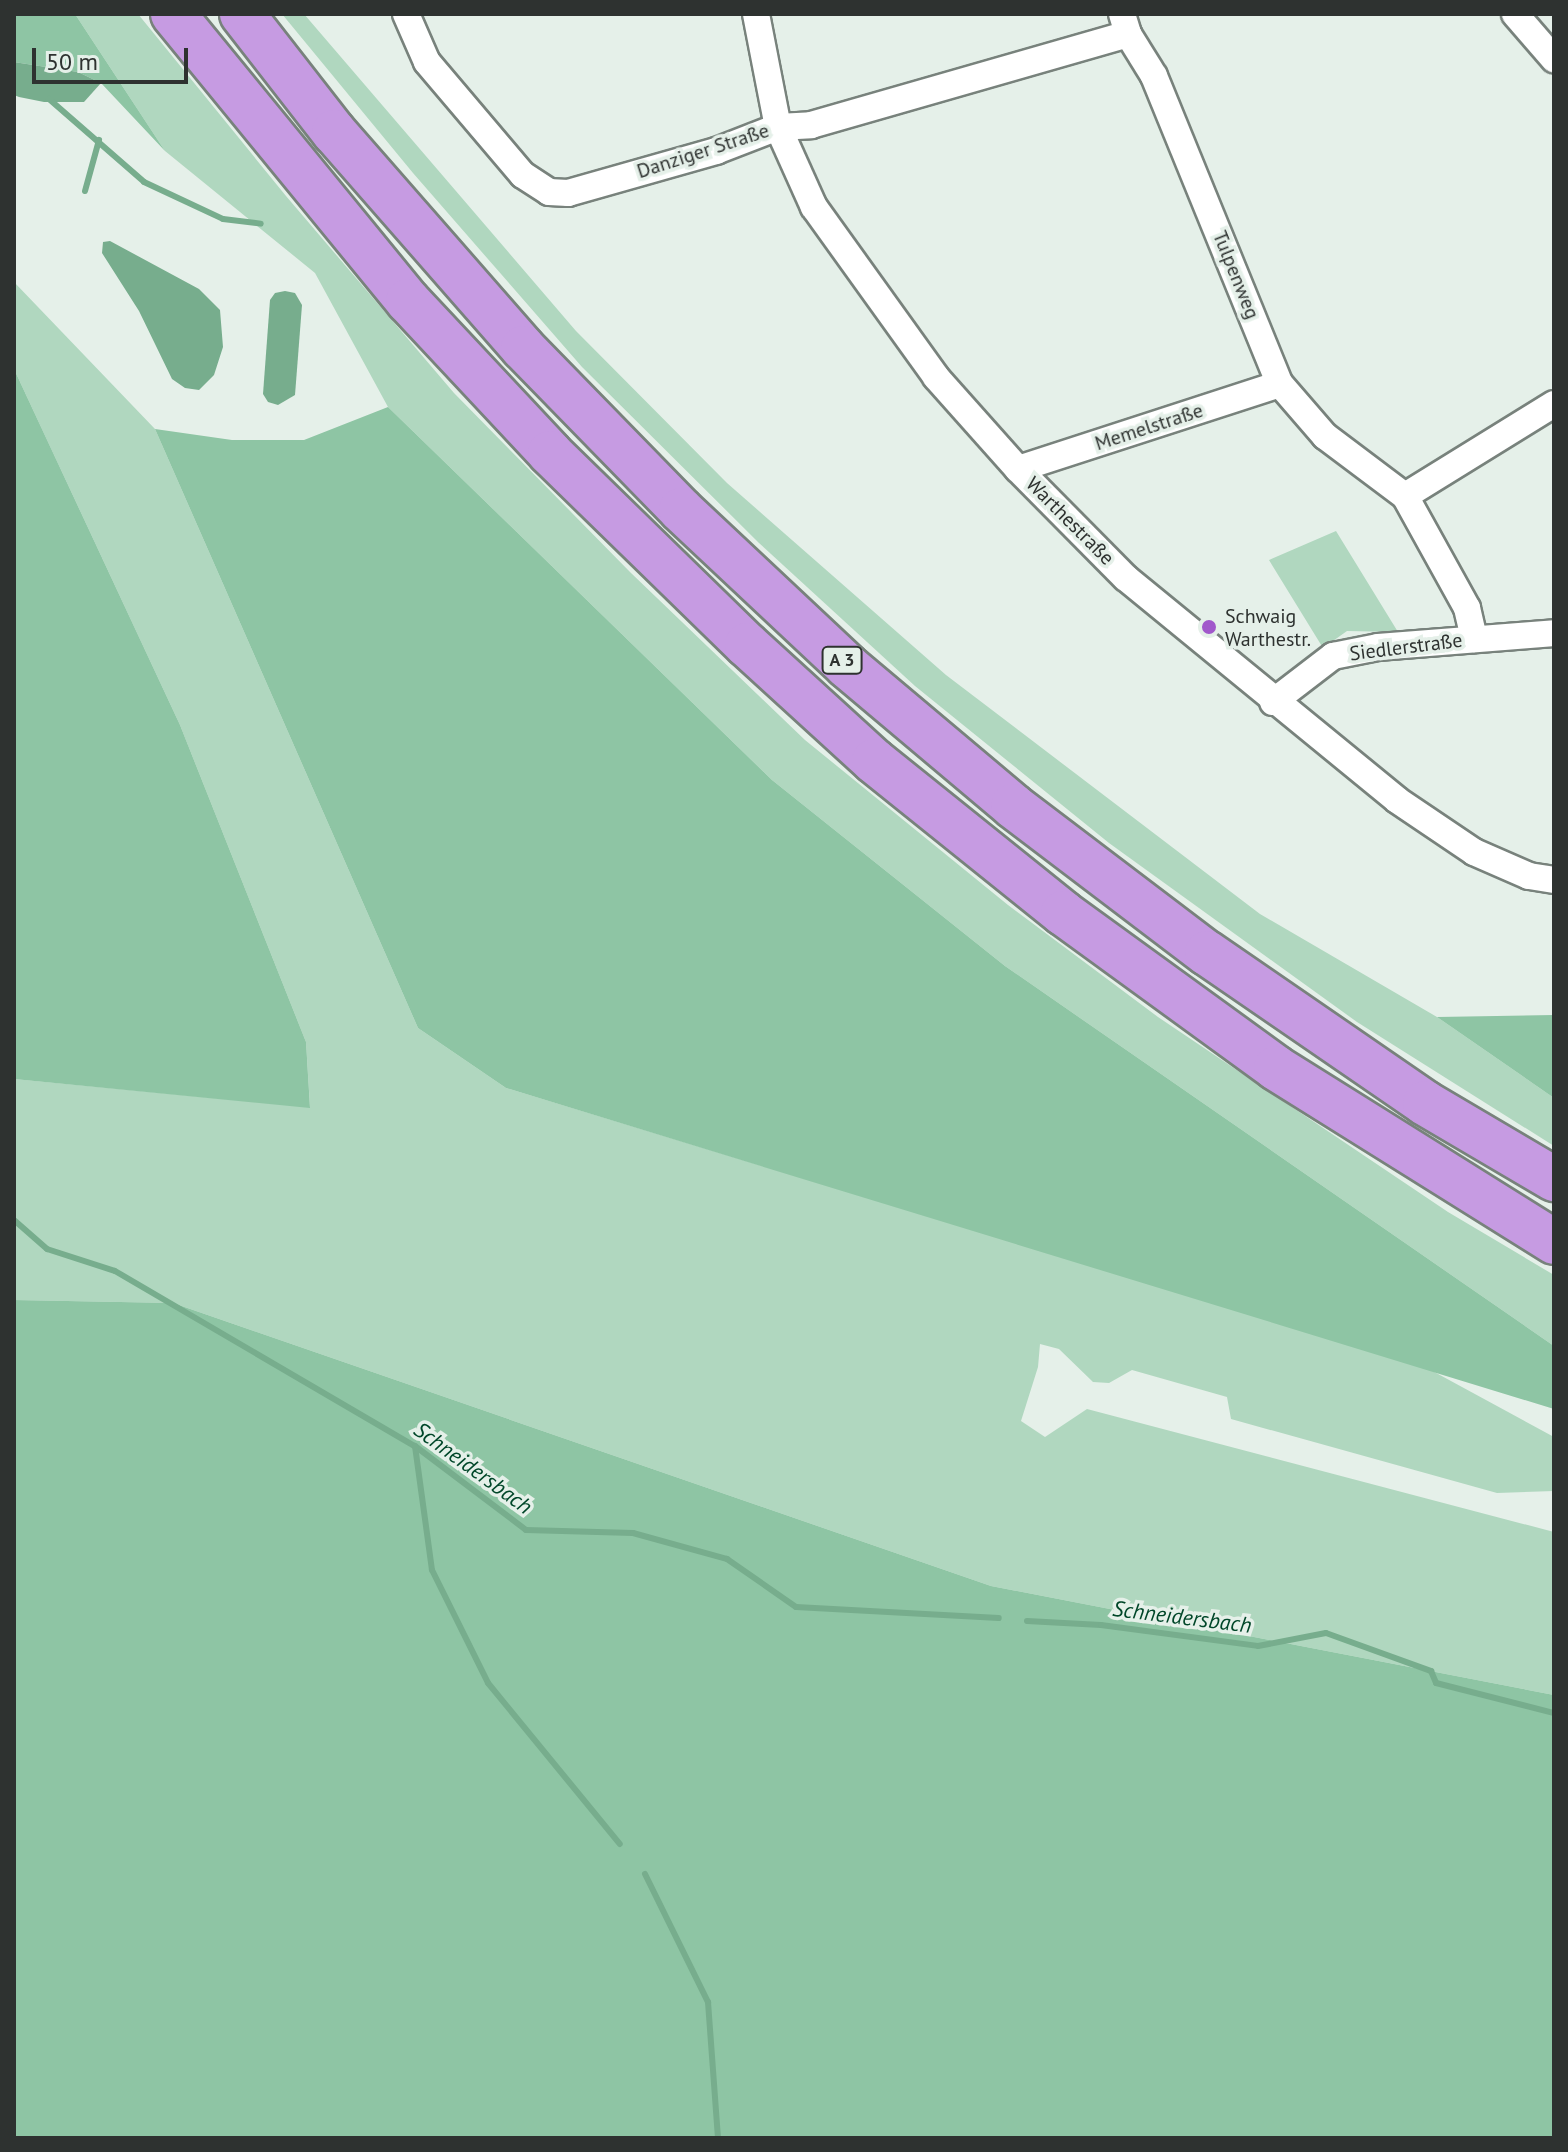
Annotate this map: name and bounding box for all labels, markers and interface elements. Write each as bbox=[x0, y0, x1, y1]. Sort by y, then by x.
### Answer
scale bar bbox=[36, 32, 192, 82]
text: 50 m bbox=[46, 46, 98, 77]
street label: Danziger Straße bbox=[634, 118, 772, 184]
street label: Tulpenweg bbox=[1208, 228, 1264, 322]
street label: Memelstraße bbox=[1092, 398, 1206, 456]
street label: Warthestraße bbox=[1021, 472, 1119, 570]
place label: Schwaig Warthestr. bbox=[1225, 604, 1311, 651]
marker: Schwaig Warthestr. bbox=[1200, 618, 1218, 636]
street label: Siedlerstraße bbox=[1348, 628, 1464, 666]
road number: A 3 bbox=[820, 646, 864, 674]
water label: Schneidersbach bbox=[409, 1416, 537, 1520]
water label: Schneidersbach bbox=[1111, 1595, 1253, 1639]

